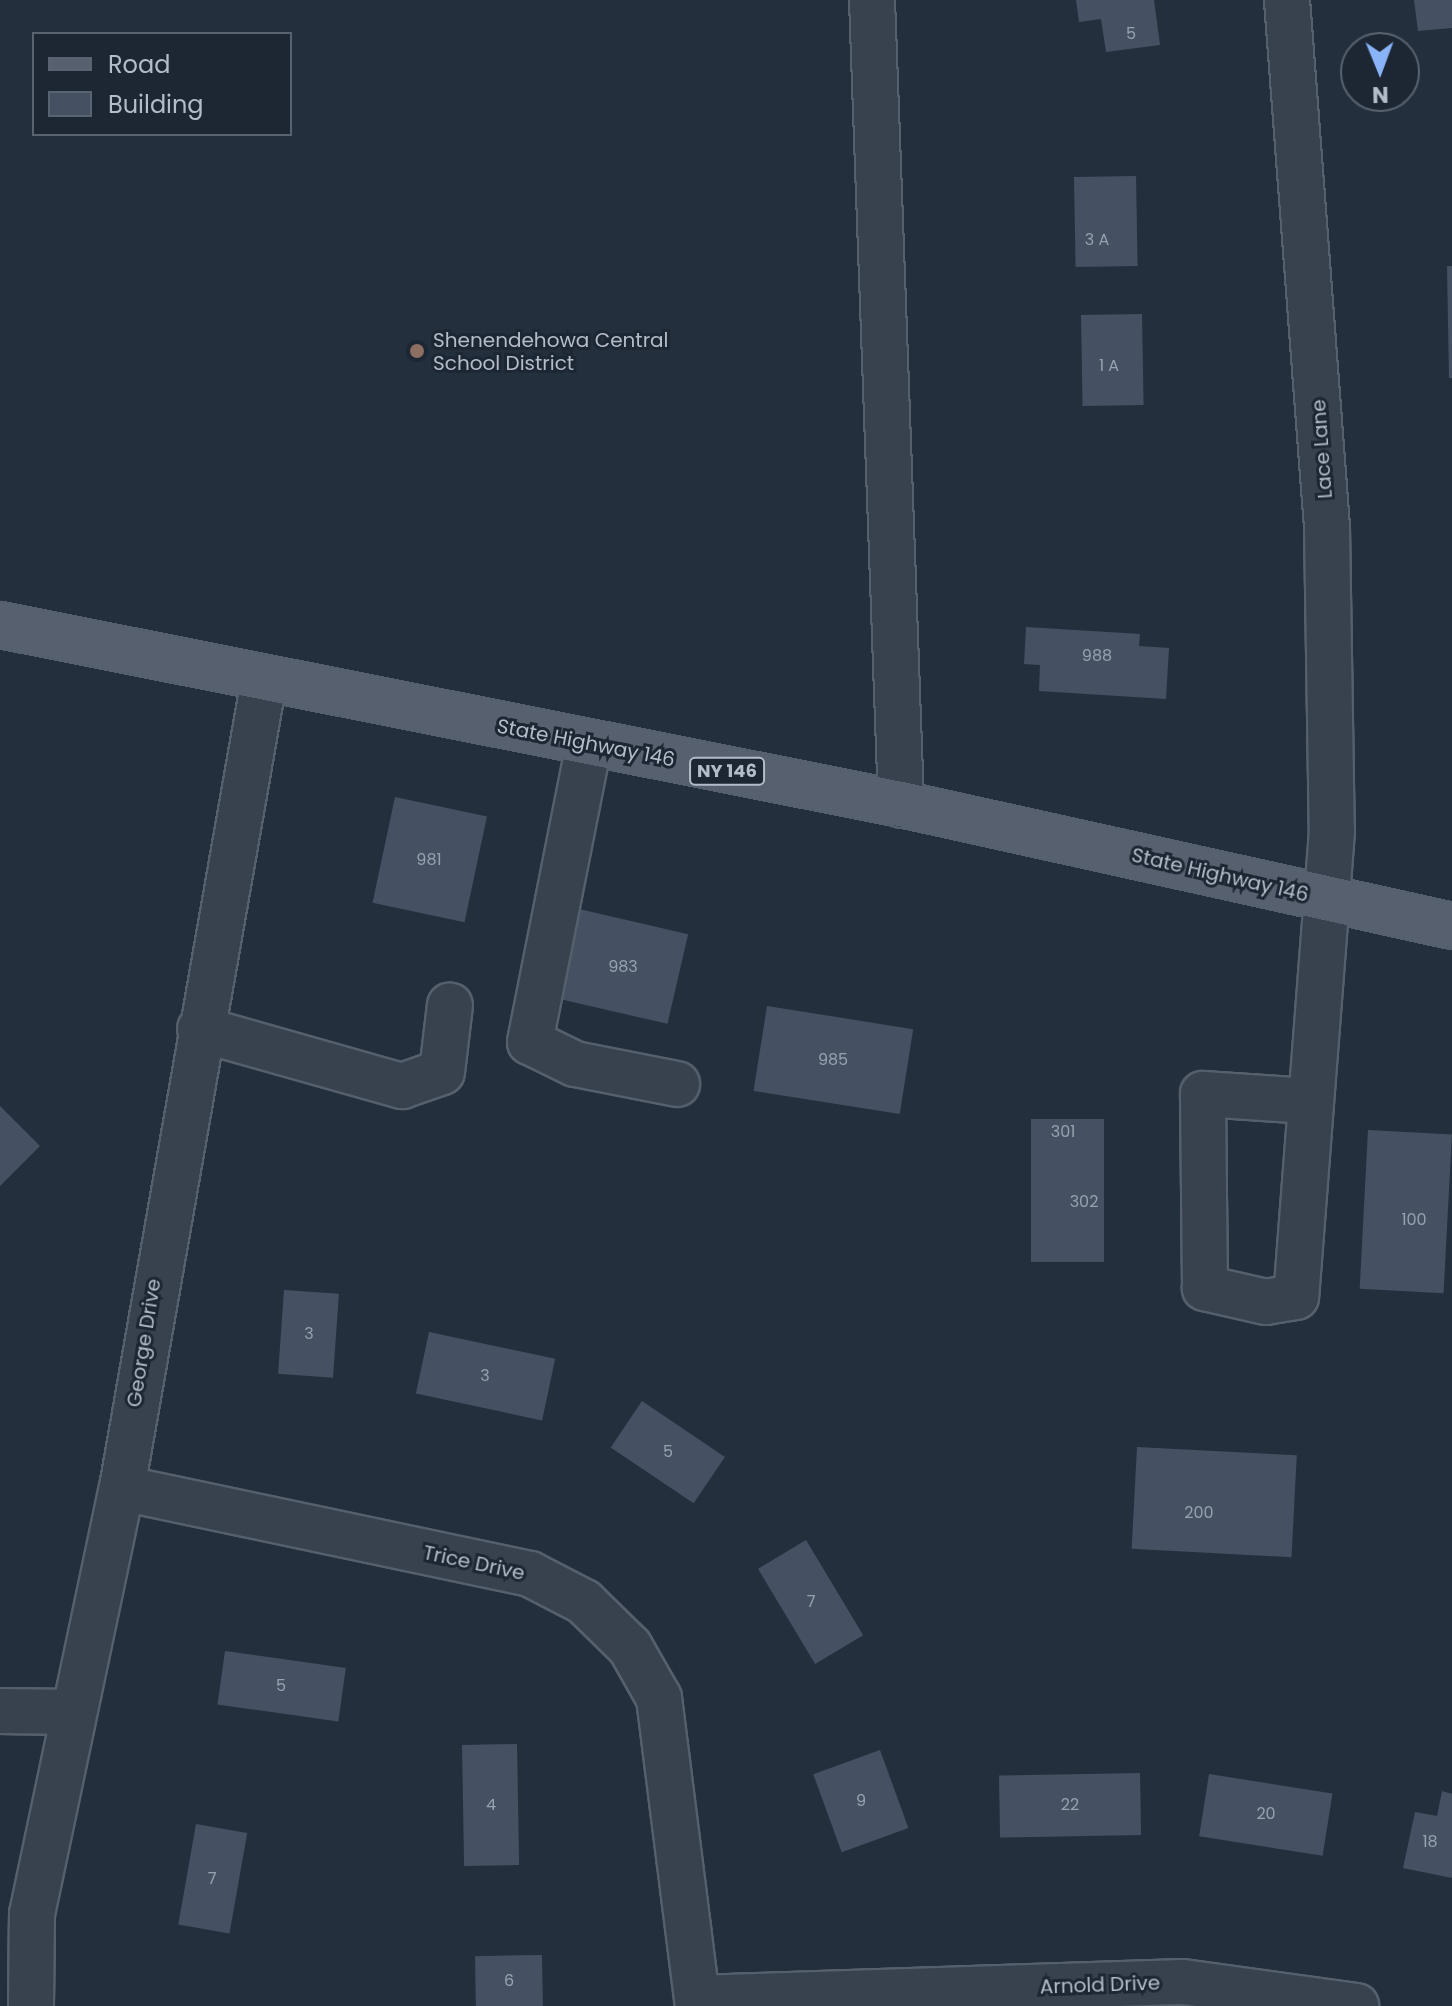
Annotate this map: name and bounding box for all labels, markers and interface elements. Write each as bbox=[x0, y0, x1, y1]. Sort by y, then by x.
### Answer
house number: 5 bbox=[1126, 24, 1136, 44]
legend bbox=[32, 32, 292, 136]
north arrow bbox=[1340, 32, 1420, 112]
text: Road bbox=[108, 48, 170, 81]
text: N bbox=[1372, 79, 1389, 110]
text: Building bbox=[108, 88, 204, 121]
house number: 3 A bbox=[1085, 230, 1109, 250]
place label: Shenendehowa Central School District bbox=[433, 328, 669, 375]
marker: Shenendehowa Central School District bbox=[408, 342, 426, 360]
house number: 1 A bbox=[1099, 356, 1119, 376]
street label: Lace Lane bbox=[1307, 399, 1337, 499]
house number: 988 bbox=[1082, 646, 1112, 666]
street label: State Highway 146 bbox=[495, 714, 677, 772]
road number: NY 146 bbox=[689, 757, 765, 785]
street label: State Highway 146 bbox=[1129, 843, 1311, 907]
house number: 981 bbox=[416, 850, 442, 870]
house number: 983 bbox=[608, 957, 638, 977]
house number: 985 bbox=[818, 1050, 848, 1070]
house number: 301 bbox=[1051, 1122, 1075, 1142]
house number: 302 bbox=[1070, 1192, 1098, 1212]
house number: 100 bbox=[1401, 1210, 1427, 1230]
street label: George Drive bbox=[122, 1277, 166, 1409]
house number: 3 bbox=[304, 1324, 314, 1344]
house number: 3 bbox=[480, 1366, 490, 1386]
house number: 5 bbox=[663, 1442, 673, 1462]
house number: 200 bbox=[1184, 1503, 1214, 1523]
street label: Trice Drive bbox=[421, 1541, 527, 1585]
house number: 7 bbox=[807, 1592, 815, 1612]
house number: 5 bbox=[276, 1676, 286, 1696]
house number: 9 bbox=[856, 1791, 866, 1811]
house number: 4 bbox=[486, 1795, 496, 1815]
house number: 22 bbox=[1061, 1795, 1079, 1815]
house number: 20 bbox=[1256, 1804, 1276, 1824]
house number: 18 bbox=[1422, 1832, 1438, 1852]
house number: 7 bbox=[208, 1869, 216, 1889]
house number: 6 bbox=[504, 1971, 514, 1991]
street label: Arnold Drive bbox=[1039, 1971, 1161, 1999]

